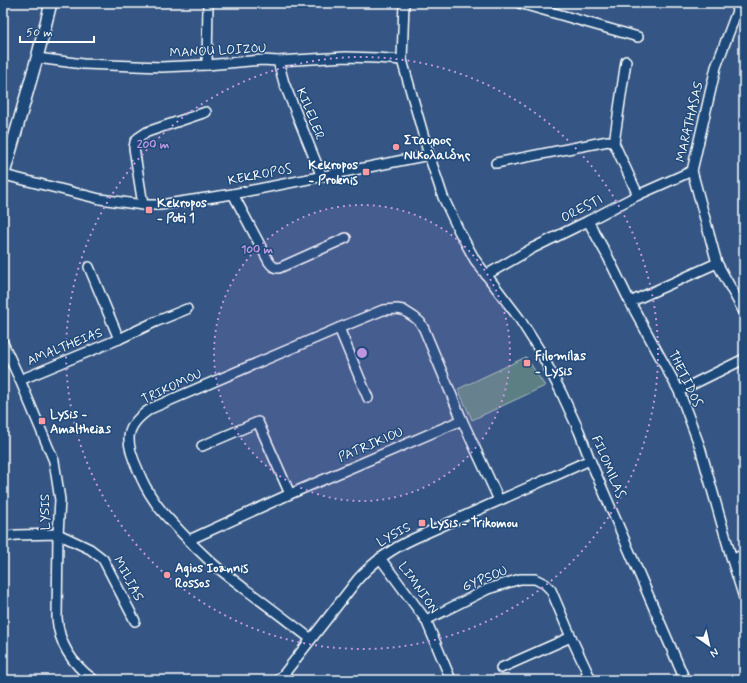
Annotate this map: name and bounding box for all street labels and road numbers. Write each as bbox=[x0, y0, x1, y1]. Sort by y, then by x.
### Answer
street label: MANOU LOIZOU bbox=[169, 40, 267, 62]
street label: MARATHASAS bbox=[672, 79, 708, 164]
street label: KILELER bbox=[292, 85, 328, 143]
street label: KEKROPOS bbox=[226, 160, 294, 190]
street label: ORESTI bbox=[558, 191, 606, 227]
street label: AMALTHEIAS bbox=[25, 324, 105, 370]
street label: THETIDOS bbox=[664, 348, 706, 411]
street label: TRIKOMOU bbox=[139, 366, 205, 408]
street label: PATRIKIOU bbox=[336, 424, 406, 466]
street label: FILOMILAS bbox=[587, 433, 629, 501]
street label: LYSIS bbox=[37, 494, 54, 530]
street label: LYSIS bbox=[374, 519, 414, 551]
street label: MILIAS bbox=[109, 554, 147, 605]
street label: LIMNION bbox=[394, 559, 442, 617]
street label: GYPSOU bbox=[460, 562, 510, 596]

